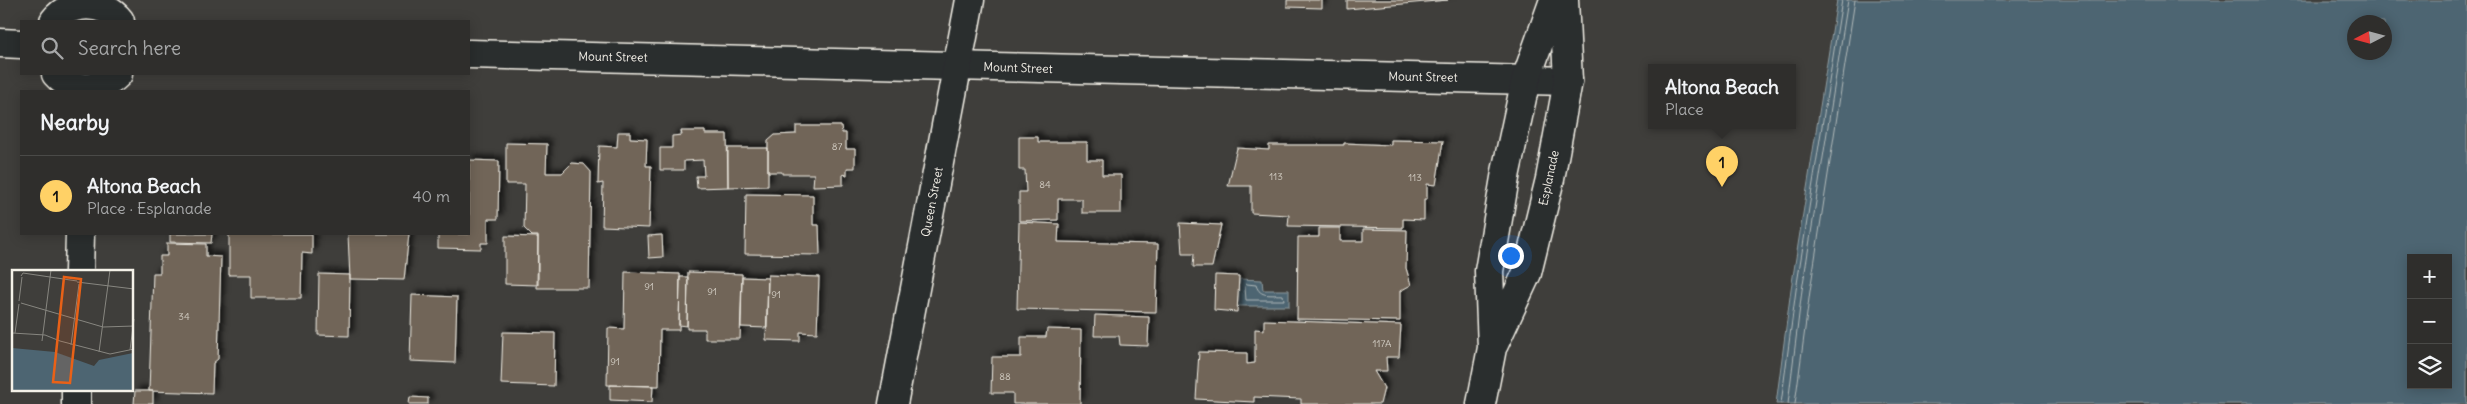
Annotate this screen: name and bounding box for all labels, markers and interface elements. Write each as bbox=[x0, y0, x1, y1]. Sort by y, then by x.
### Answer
north arrow bbox=[2347, 15, 2392, 60]
search box bbox=[20, 20, 470, 75]
icon: search bbox=[38, 34, 66, 62]
text: Search here bbox=[78, 36, 181, 60]
street label: Mount Street bbox=[578, 48, 648, 65]
street label: Mount Street bbox=[983, 59, 1053, 76]
popup bbox=[1648, 64, 1796, 129]
street label: Mount Street bbox=[1388, 68, 1458, 85]
text: Altona Beach bbox=[1665, 75, 1779, 99]
text: Place bbox=[1665, 99, 1704, 119]
text: Nearby bbox=[40, 109, 110, 136]
house number: 87 bbox=[832, 140, 842, 153]
pin: 1 bbox=[1706, 146, 1738, 187]
street label: Esplanade bbox=[1535, 149, 1562, 207]
street label: Queen Street bbox=[917, 166, 946, 238]
house number: 113 bbox=[1269, 170, 1283, 183]
house number: 113 bbox=[1408, 171, 1422, 184]
text: Altona Beach bbox=[87, 174, 201, 198]
house number: 84 bbox=[1039, 178, 1051, 191]
text: 1 bbox=[53, 186, 59, 206]
text: 40 m bbox=[412, 186, 450, 206]
text: Place · Esplanade bbox=[87, 198, 212, 218]
your location bbox=[1498, 243, 1524, 269]
map controls bbox=[2407, 254, 2452, 389]
button: + bbox=[2407, 254, 2452, 299]
inset map bbox=[12, 270, 134, 392]
house number: 91 bbox=[644, 280, 654, 293]
house number: 91 bbox=[707, 285, 717, 298]
house number: 91 bbox=[771, 288, 781, 301]
button: − bbox=[2407, 299, 2452, 344]
house number: 34 bbox=[178, 310, 190, 323]
house number: 117A bbox=[1372, 337, 1392, 350]
button: layers bbox=[2407, 344, 2452, 389]
house number: 91 bbox=[610, 355, 620, 368]
house number: 88 bbox=[999, 370, 1011, 383]

